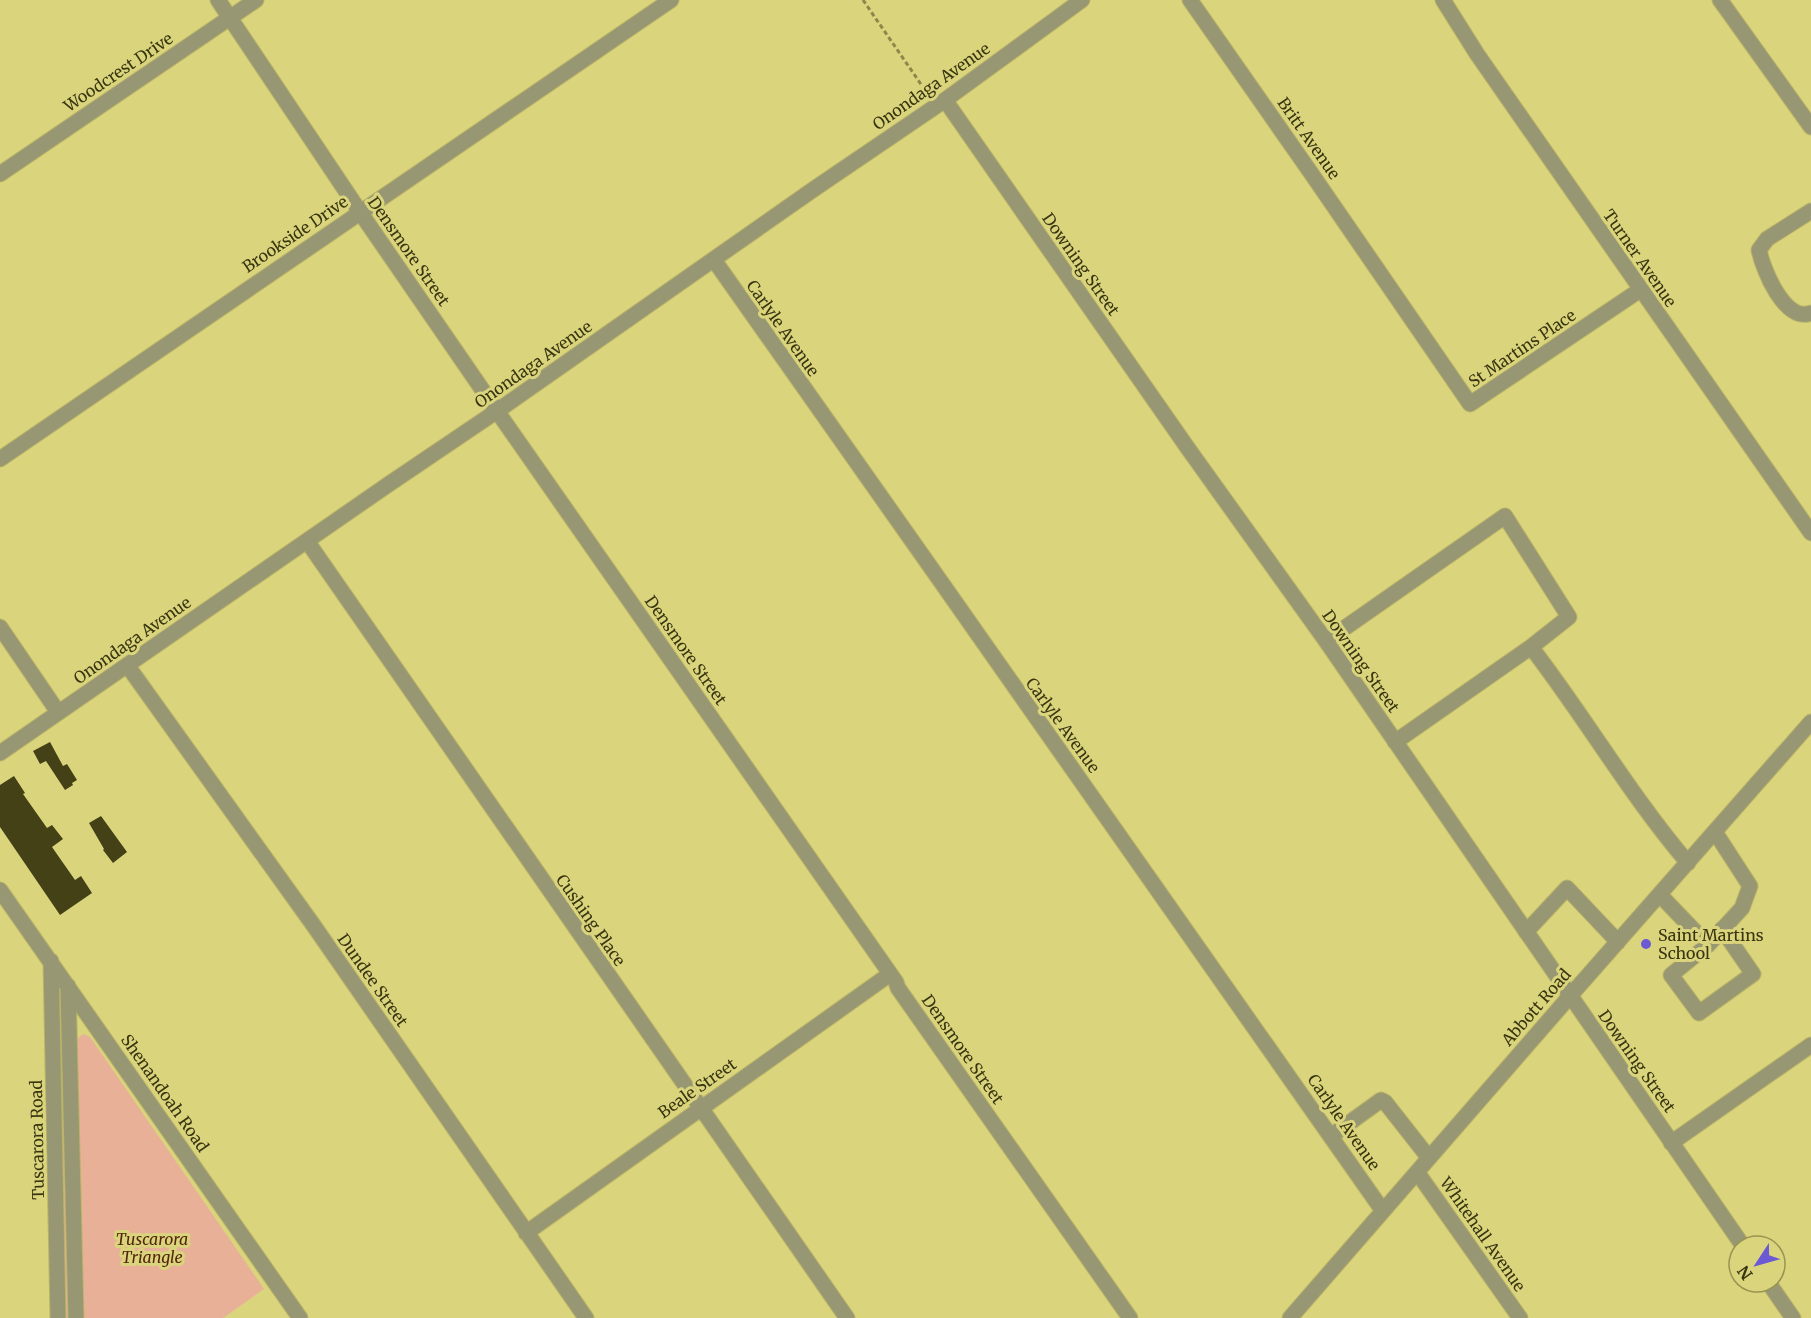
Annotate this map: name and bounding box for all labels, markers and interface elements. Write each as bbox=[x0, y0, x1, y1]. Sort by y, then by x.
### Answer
street label: Woodcrest Drive bbox=[59, 28, 176, 116]
street label: Onondaga Avenue bbox=[868, 38, 994, 134]
street label: Britt Avenue bbox=[1273, 93, 1345, 183]
street label: Brookside Drive bbox=[239, 191, 351, 277]
street label: Densmore Street bbox=[364, 192, 455, 310]
street label: Turner Avenue bbox=[1599, 205, 1681, 311]
street label: Downing Street bbox=[1038, 209, 1124, 320]
street label: Carlyle Avenue bbox=[742, 276, 824, 380]
street label: St Martins Place bbox=[1465, 305, 1579, 391]
street label: Onondaga Avenue bbox=[470, 316, 596, 412]
street label: Densmore Street bbox=[641, 591, 732, 709]
street label: Onondaga Avenue bbox=[69, 592, 195, 688]
street label: Downing Street bbox=[1318, 606, 1404, 717]
street label: Carlyle Avenue bbox=[1022, 673, 1104, 777]
street label: Cushing Place bbox=[552, 870, 630, 970]
place label: Saint Martins School bbox=[1658, 925, 1764, 963]
street label: Dundee Street bbox=[333, 930, 413, 1031]
marker: Saint Martins School bbox=[1639, 937, 1653, 951]
street label: Abbott Road bbox=[1497, 964, 1575, 1050]
street label: Densmore Street bbox=[918, 990, 1009, 1108]
street label: Downing Street bbox=[1594, 1006, 1680, 1117]
street label: Shenandoah Road bbox=[117, 1030, 213, 1156]
street label: Beale Street bbox=[654, 1053, 741, 1122]
street label: Carlyle Avenue bbox=[1303, 1070, 1385, 1174]
street label: Tuscarora Road bbox=[26, 1080, 48, 1200]
street label: Whitehall Avenue bbox=[1436, 1172, 1530, 1295]
park label: Tuscarora Triangle bbox=[116, 1229, 188, 1267]
north arrow bbox=[1727, 1234, 1787, 1294]
text: N bbox=[1733, 1262, 1757, 1284]

